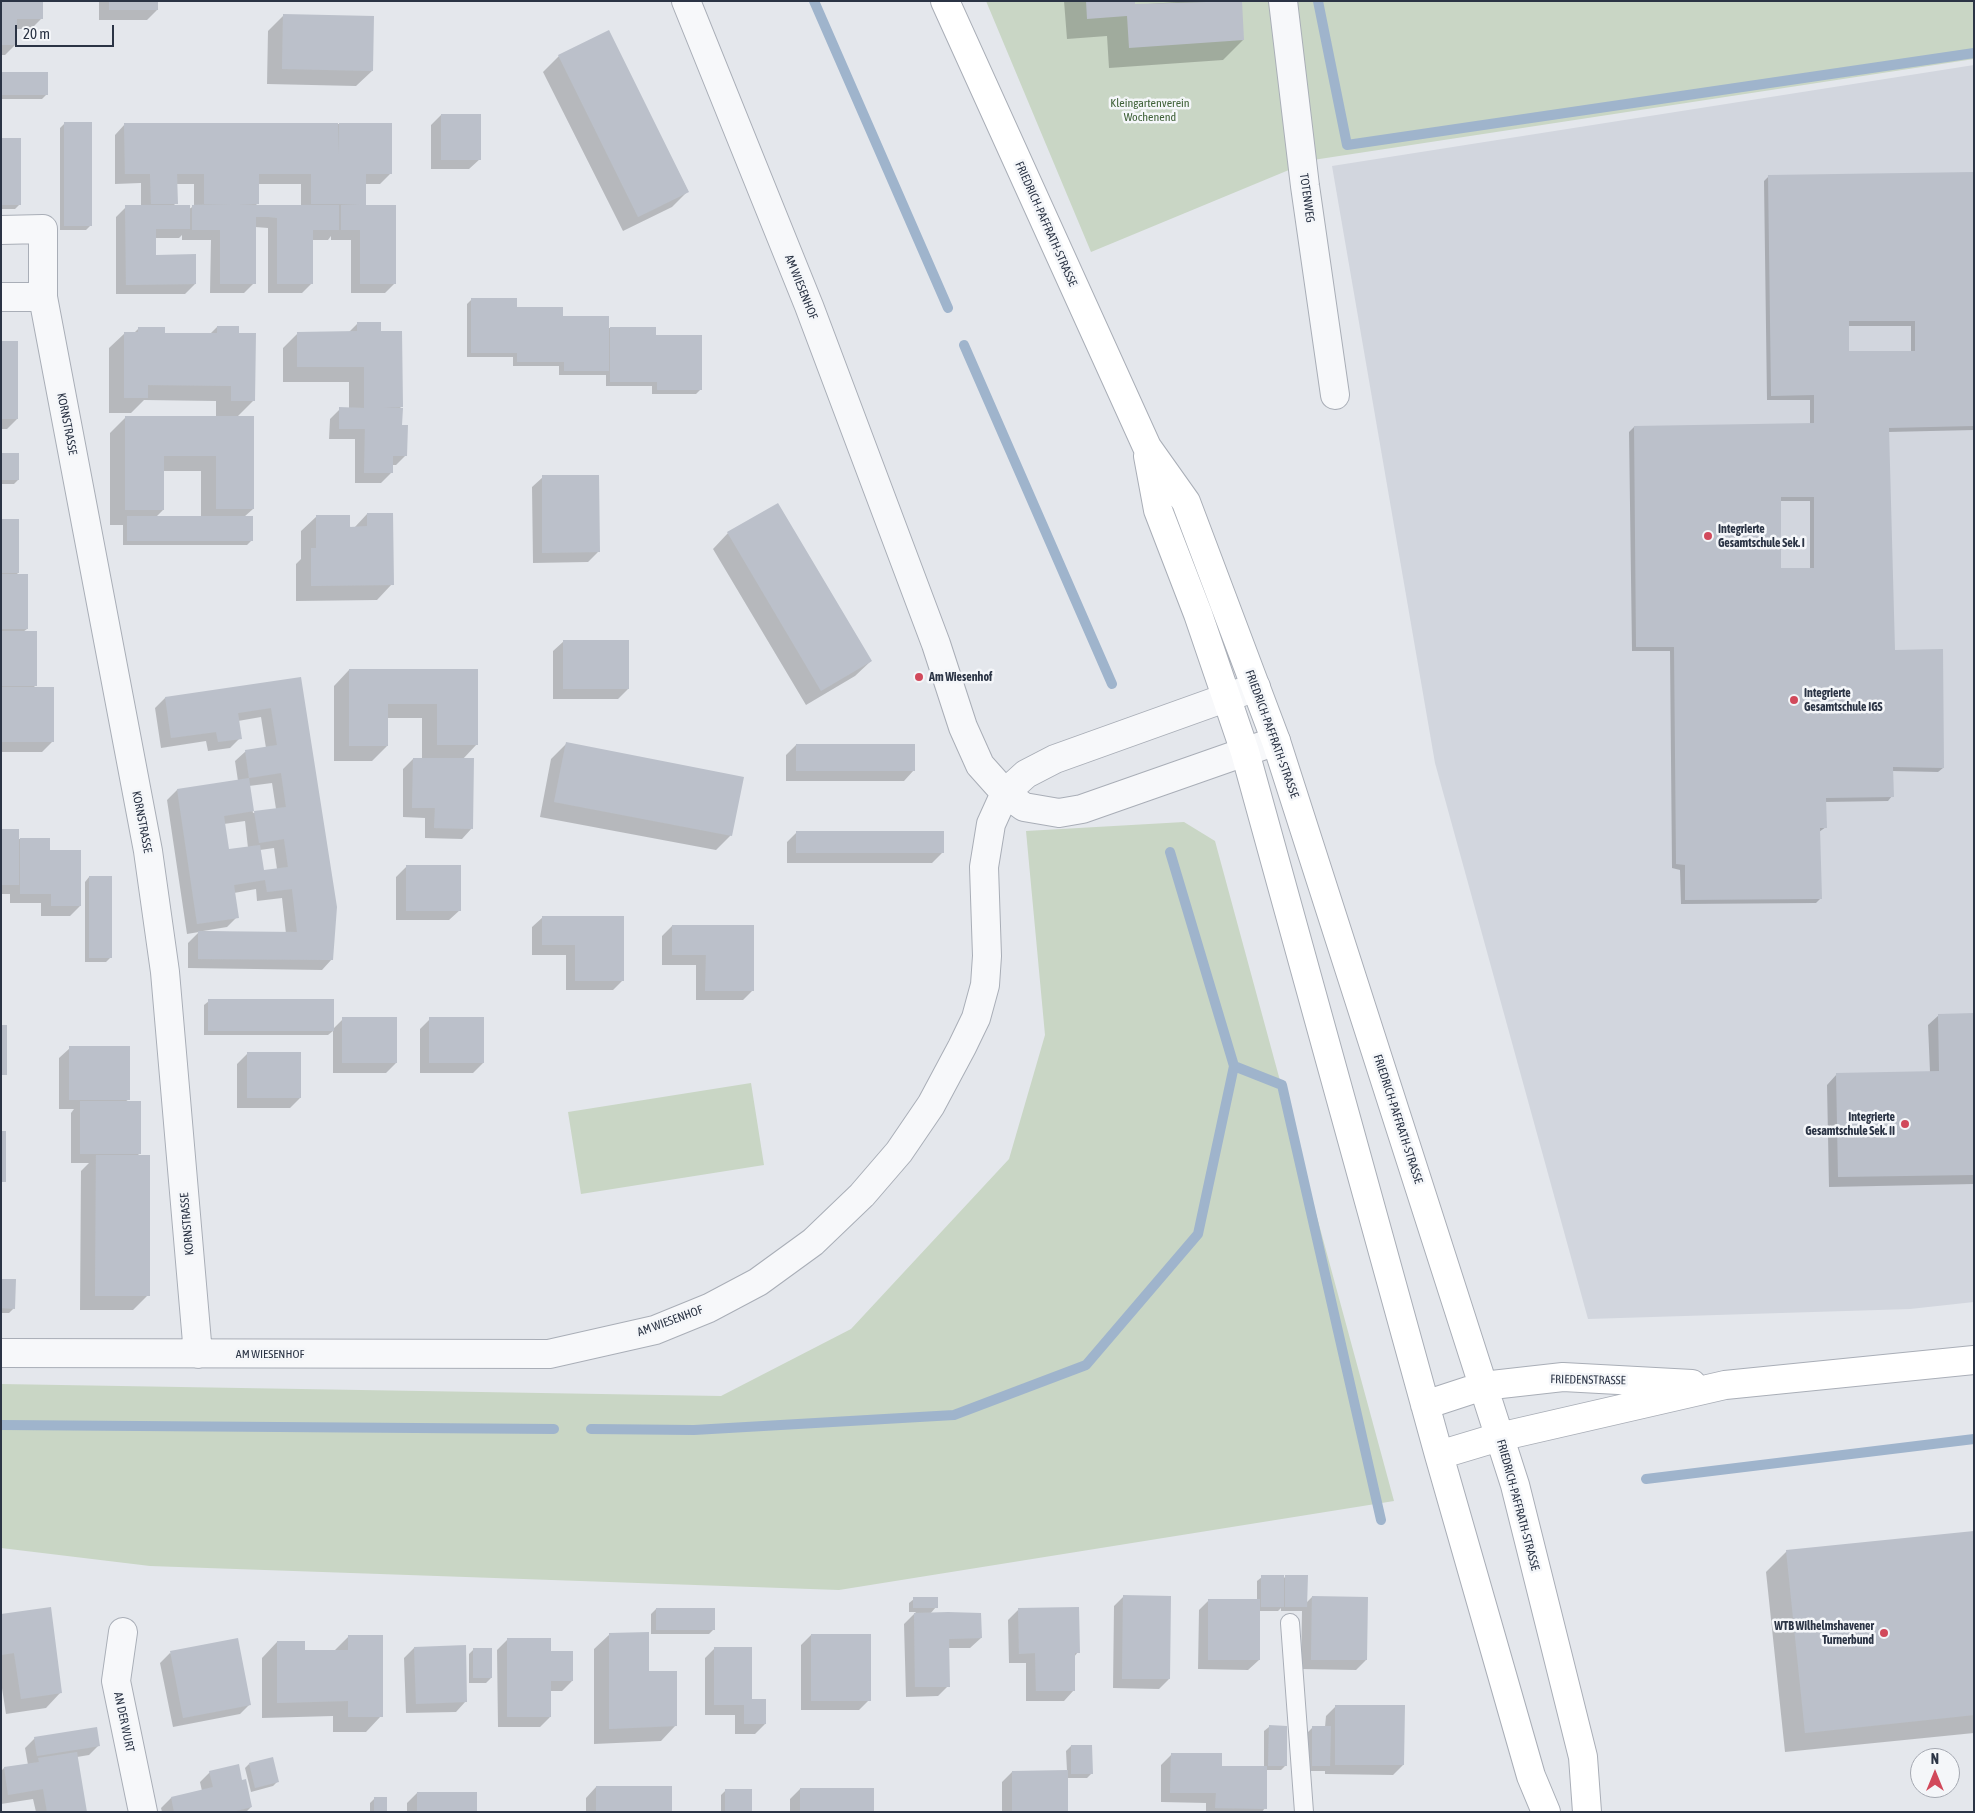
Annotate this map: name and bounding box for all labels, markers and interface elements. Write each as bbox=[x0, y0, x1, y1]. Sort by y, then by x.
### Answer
scale bar bbox=[18, 15, 116, 47]
text: 20 m bbox=[23, 25, 50, 42]
park label: Kleingartenverein Wochenend bbox=[1110, 96, 1190, 124]
street label: FRIEDRICH-PAFFRATH-STRASSE bbox=[1012, 159, 1080, 289]
street label: TOTENWEG bbox=[1296, 173, 1318, 223]
street label: AM WIESENHOF bbox=[781, 253, 821, 321]
street label: KORNSTRASSE bbox=[54, 392, 80, 456]
place label: Integrierte Gesamtschule Sek. I bbox=[1718, 522, 1805, 550]
marker: Integrierte Gesamtschule Sek. I bbox=[1702, 530, 1714, 542]
street label: FRIEDRICH-PAFFRATH-STRASSE bbox=[1242, 668, 1302, 800]
place label: Am Wiesenhof bbox=[929, 670, 992, 684]
marker: Am Wiesenhof bbox=[913, 671, 925, 683]
place label: Integrierte Gesamtschule IGS bbox=[1804, 686, 1883, 714]
marker: Integrierte Gesamtschule IGS bbox=[1788, 694, 1800, 706]
street label: KORNSTRASSE bbox=[129, 790, 155, 854]
street label: FRIEDRICH-PAFFRATH-STRASSE bbox=[1370, 1053, 1426, 1185]
place label: Integrierte Gesamtschule Sek. II bbox=[1805, 1110, 1895, 1138]
marker: Integrierte Gesamtschule Sek. II bbox=[1899, 1118, 1911, 1130]
street label: KORNSTRASSE bbox=[177, 1192, 197, 1256]
street label: AM WIESENHOF bbox=[635, 1303, 705, 1339]
street label: AM WIESENHOF bbox=[236, 1347, 304, 1361]
street label: FRIEDENSTRASSE bbox=[1550, 1372, 1626, 1388]
street label: FRIEDRICH-PAFFRATH-STRASSE bbox=[1494, 1438, 1542, 1572]
place label: WTB Wilhelmshavener Turnerbund bbox=[1774, 1619, 1874, 1647]
marker: WTB Wilhelmshavener Turnerbund bbox=[1878, 1627, 1890, 1639]
street label: AN DER WURT bbox=[111, 1691, 137, 1753]
north arrow bbox=[1910, 1748, 1960, 1798]
text: N bbox=[1931, 1751, 1939, 1767]

